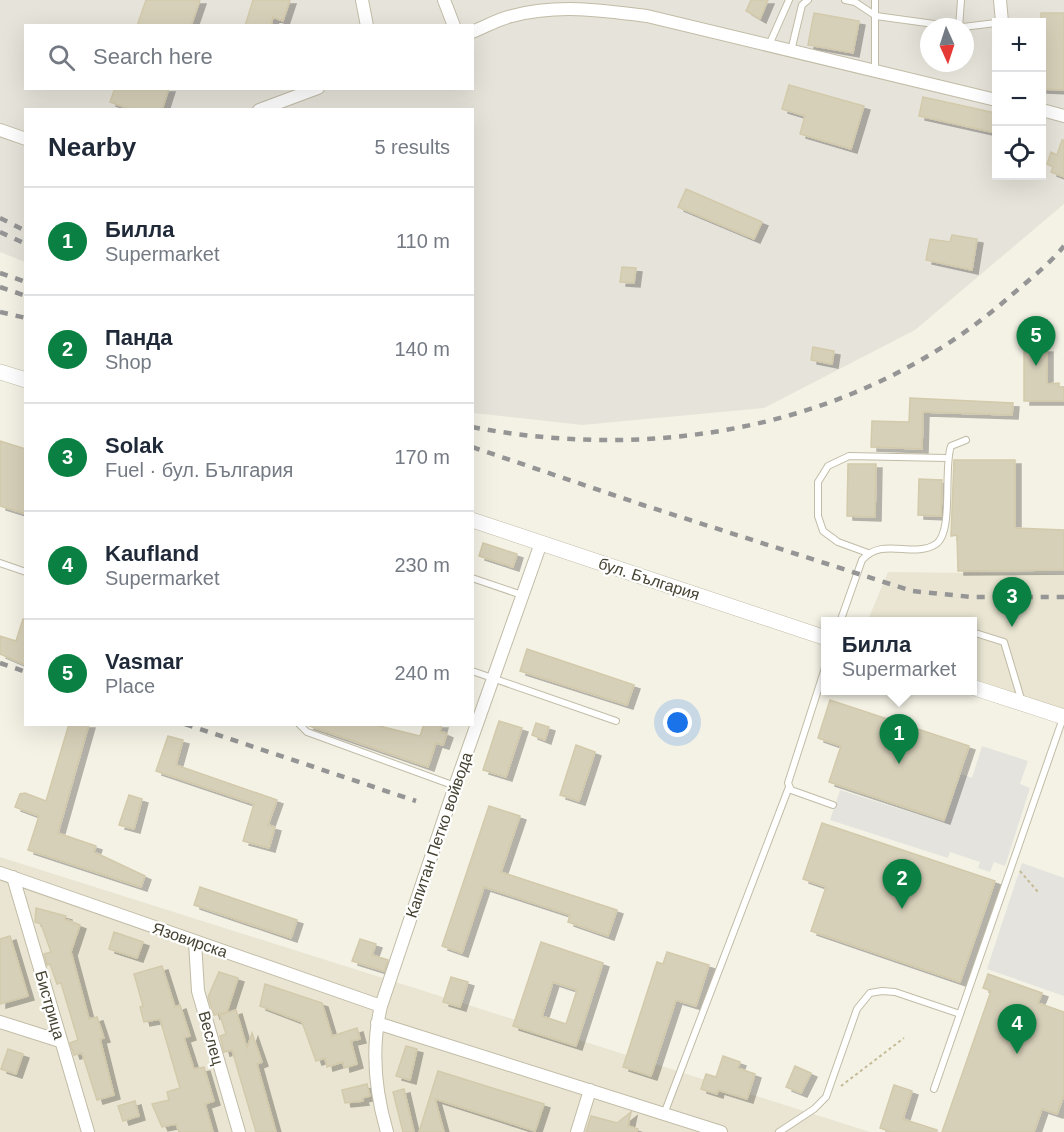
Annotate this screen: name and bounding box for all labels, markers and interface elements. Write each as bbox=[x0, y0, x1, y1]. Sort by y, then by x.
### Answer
north arrow bbox=[920, 18, 974, 72]
map controls bbox=[992, 18, 1046, 180]
button: + bbox=[992, 18, 1046, 72]
search box bbox=[24, 24, 474, 90]
icon: search bbox=[45, 41, 78, 74]
text: Search here bbox=[93, 44, 213, 69]
button: − bbox=[992, 72, 1046, 126]
button: locate bbox=[992, 126, 1046, 180]
text: Nearby bbox=[48, 132, 136, 162]
text: 5 results bbox=[374, 136, 450, 158]
text: Билла bbox=[105, 217, 175, 242]
text: 1 bbox=[62, 230, 73, 252]
text: 110 m bbox=[396, 230, 450, 252]
text: Supermarket bbox=[105, 243, 220, 265]
pin: 5 bbox=[1016, 316, 1056, 366]
text: Панда bbox=[105, 325, 173, 350]
text: 2 bbox=[62, 338, 73, 360]
text: 140 m bbox=[394, 338, 450, 360]
text: Shop bbox=[105, 351, 152, 373]
text: Solak bbox=[105, 433, 164, 458]
text: 3 bbox=[62, 446, 73, 468]
text: 170 m bbox=[394, 446, 450, 468]
text: Fuel · бул. България bbox=[105, 459, 293, 481]
text: Kaufland bbox=[105, 541, 199, 566]
text: 4 bbox=[62, 554, 73, 576]
text: 230 m bbox=[394, 554, 450, 576]
street label: бул. България bbox=[596, 555, 702, 603]
text: Supermarket bbox=[105, 567, 220, 589]
pin: 3 bbox=[992, 578, 1032, 627]
popup bbox=[821, 617, 977, 695]
text: Билла bbox=[842, 632, 911, 657]
text: Vasmar bbox=[105, 649, 183, 674]
text: Supermarket bbox=[842, 658, 956, 680]
text: 5 bbox=[62, 662, 73, 684]
text: 240 m bbox=[394, 662, 450, 684]
text: Place bbox=[105, 675, 155, 697]
your location bbox=[663, 708, 692, 737]
pin: 1 bbox=[880, 714, 918, 764]
street label: Капитан Петко войвода bbox=[403, 750, 475, 920]
pin: 2 bbox=[882, 860, 922, 909]
street label: Язовирска bbox=[150, 919, 230, 961]
street label: Бистрица bbox=[32, 969, 68, 1041]
pin: 4 bbox=[998, 1004, 1036, 1054]
street label: Веслец bbox=[195, 1009, 227, 1067]

